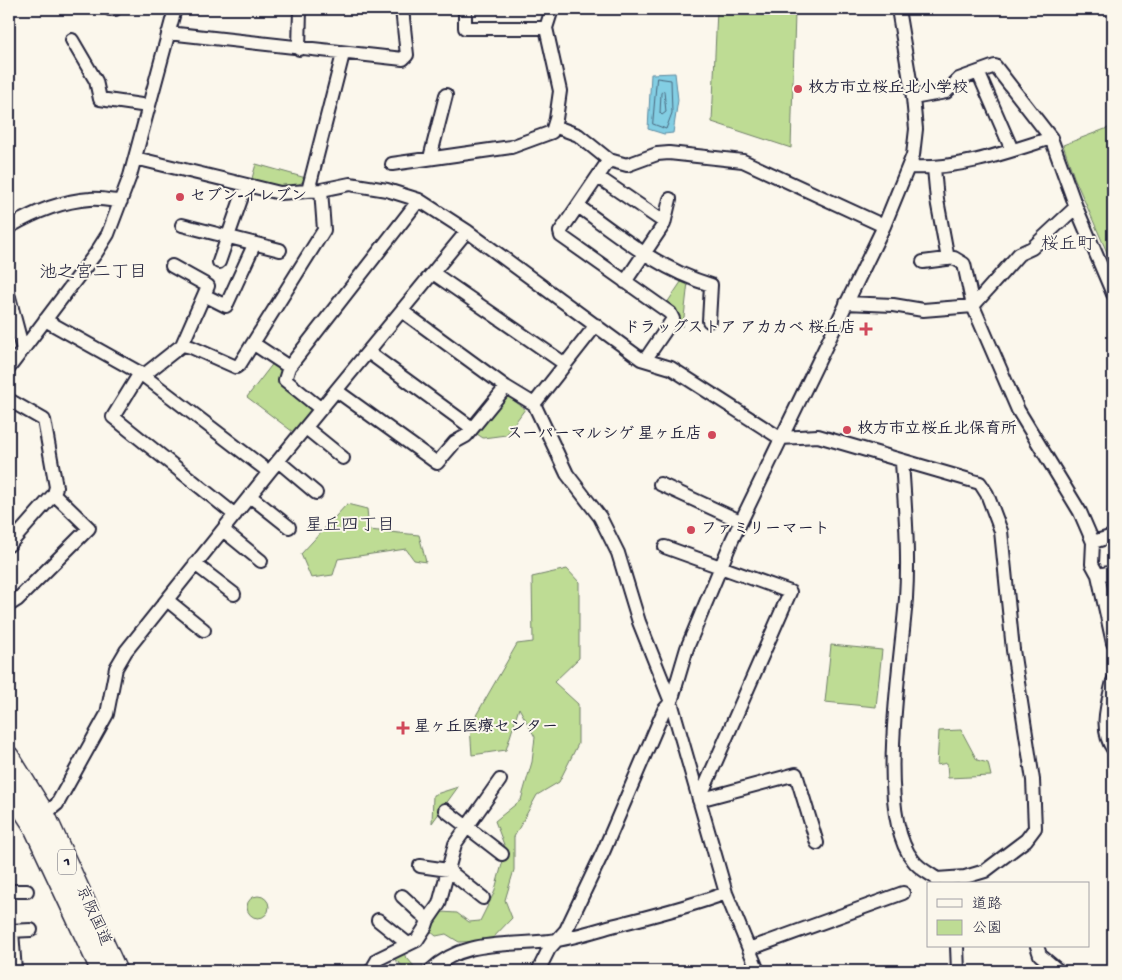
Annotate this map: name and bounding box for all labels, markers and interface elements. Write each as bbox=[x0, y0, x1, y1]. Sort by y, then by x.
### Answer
place label: 枚方市立桜丘北小学校 bbox=[808, 79, 968, 99]
marker: 枚方市立桜丘北小学校 bbox=[792, 83, 804, 95]
place label: セブン-イレブン bbox=[190, 187, 307, 207]
marker: セブン-イレブン bbox=[174, 191, 186, 203]
district label: 桜丘町 bbox=[1041, 234, 1095, 256]
district label: 池之宮二丁目 bbox=[39, 262, 147, 284]
place label: ドラッグストア アカカベ 桜丘店 bbox=[624, 318, 856, 339]
marker: ドラッグストア アカカベ 桜丘店 bbox=[860, 323, 872, 335]
place label: 枚方市立桜丘北保育所 bbox=[857, 419, 1017, 440]
place label: スーパーマルシゲ 星ヶ丘店 bbox=[507, 424, 702, 445]
marker: 枚方市立桜丘北保育所 bbox=[841, 424, 853, 436]
marker: スーパーマルシゲ 星ヶ丘店 bbox=[706, 429, 718, 441]
district label: 星丘四丁目 bbox=[305, 516, 395, 537]
place label: ファミリーマート bbox=[701, 521, 830, 540]
marker: ファミリーマート bbox=[685, 524, 697, 536]
place label: 星ヶ丘医療センター bbox=[414, 717, 558, 738]
marker: 星ヶ丘医療センター bbox=[396, 721, 410, 735]
road number: 1 bbox=[58, 850, 76, 874]
street label: 京阪国道 bbox=[70, 882, 115, 949]
legend bbox=[927, 882, 1090, 948]
text: 道路 bbox=[972, 896, 1002, 914]
text: 公園 bbox=[972, 920, 1002, 938]

